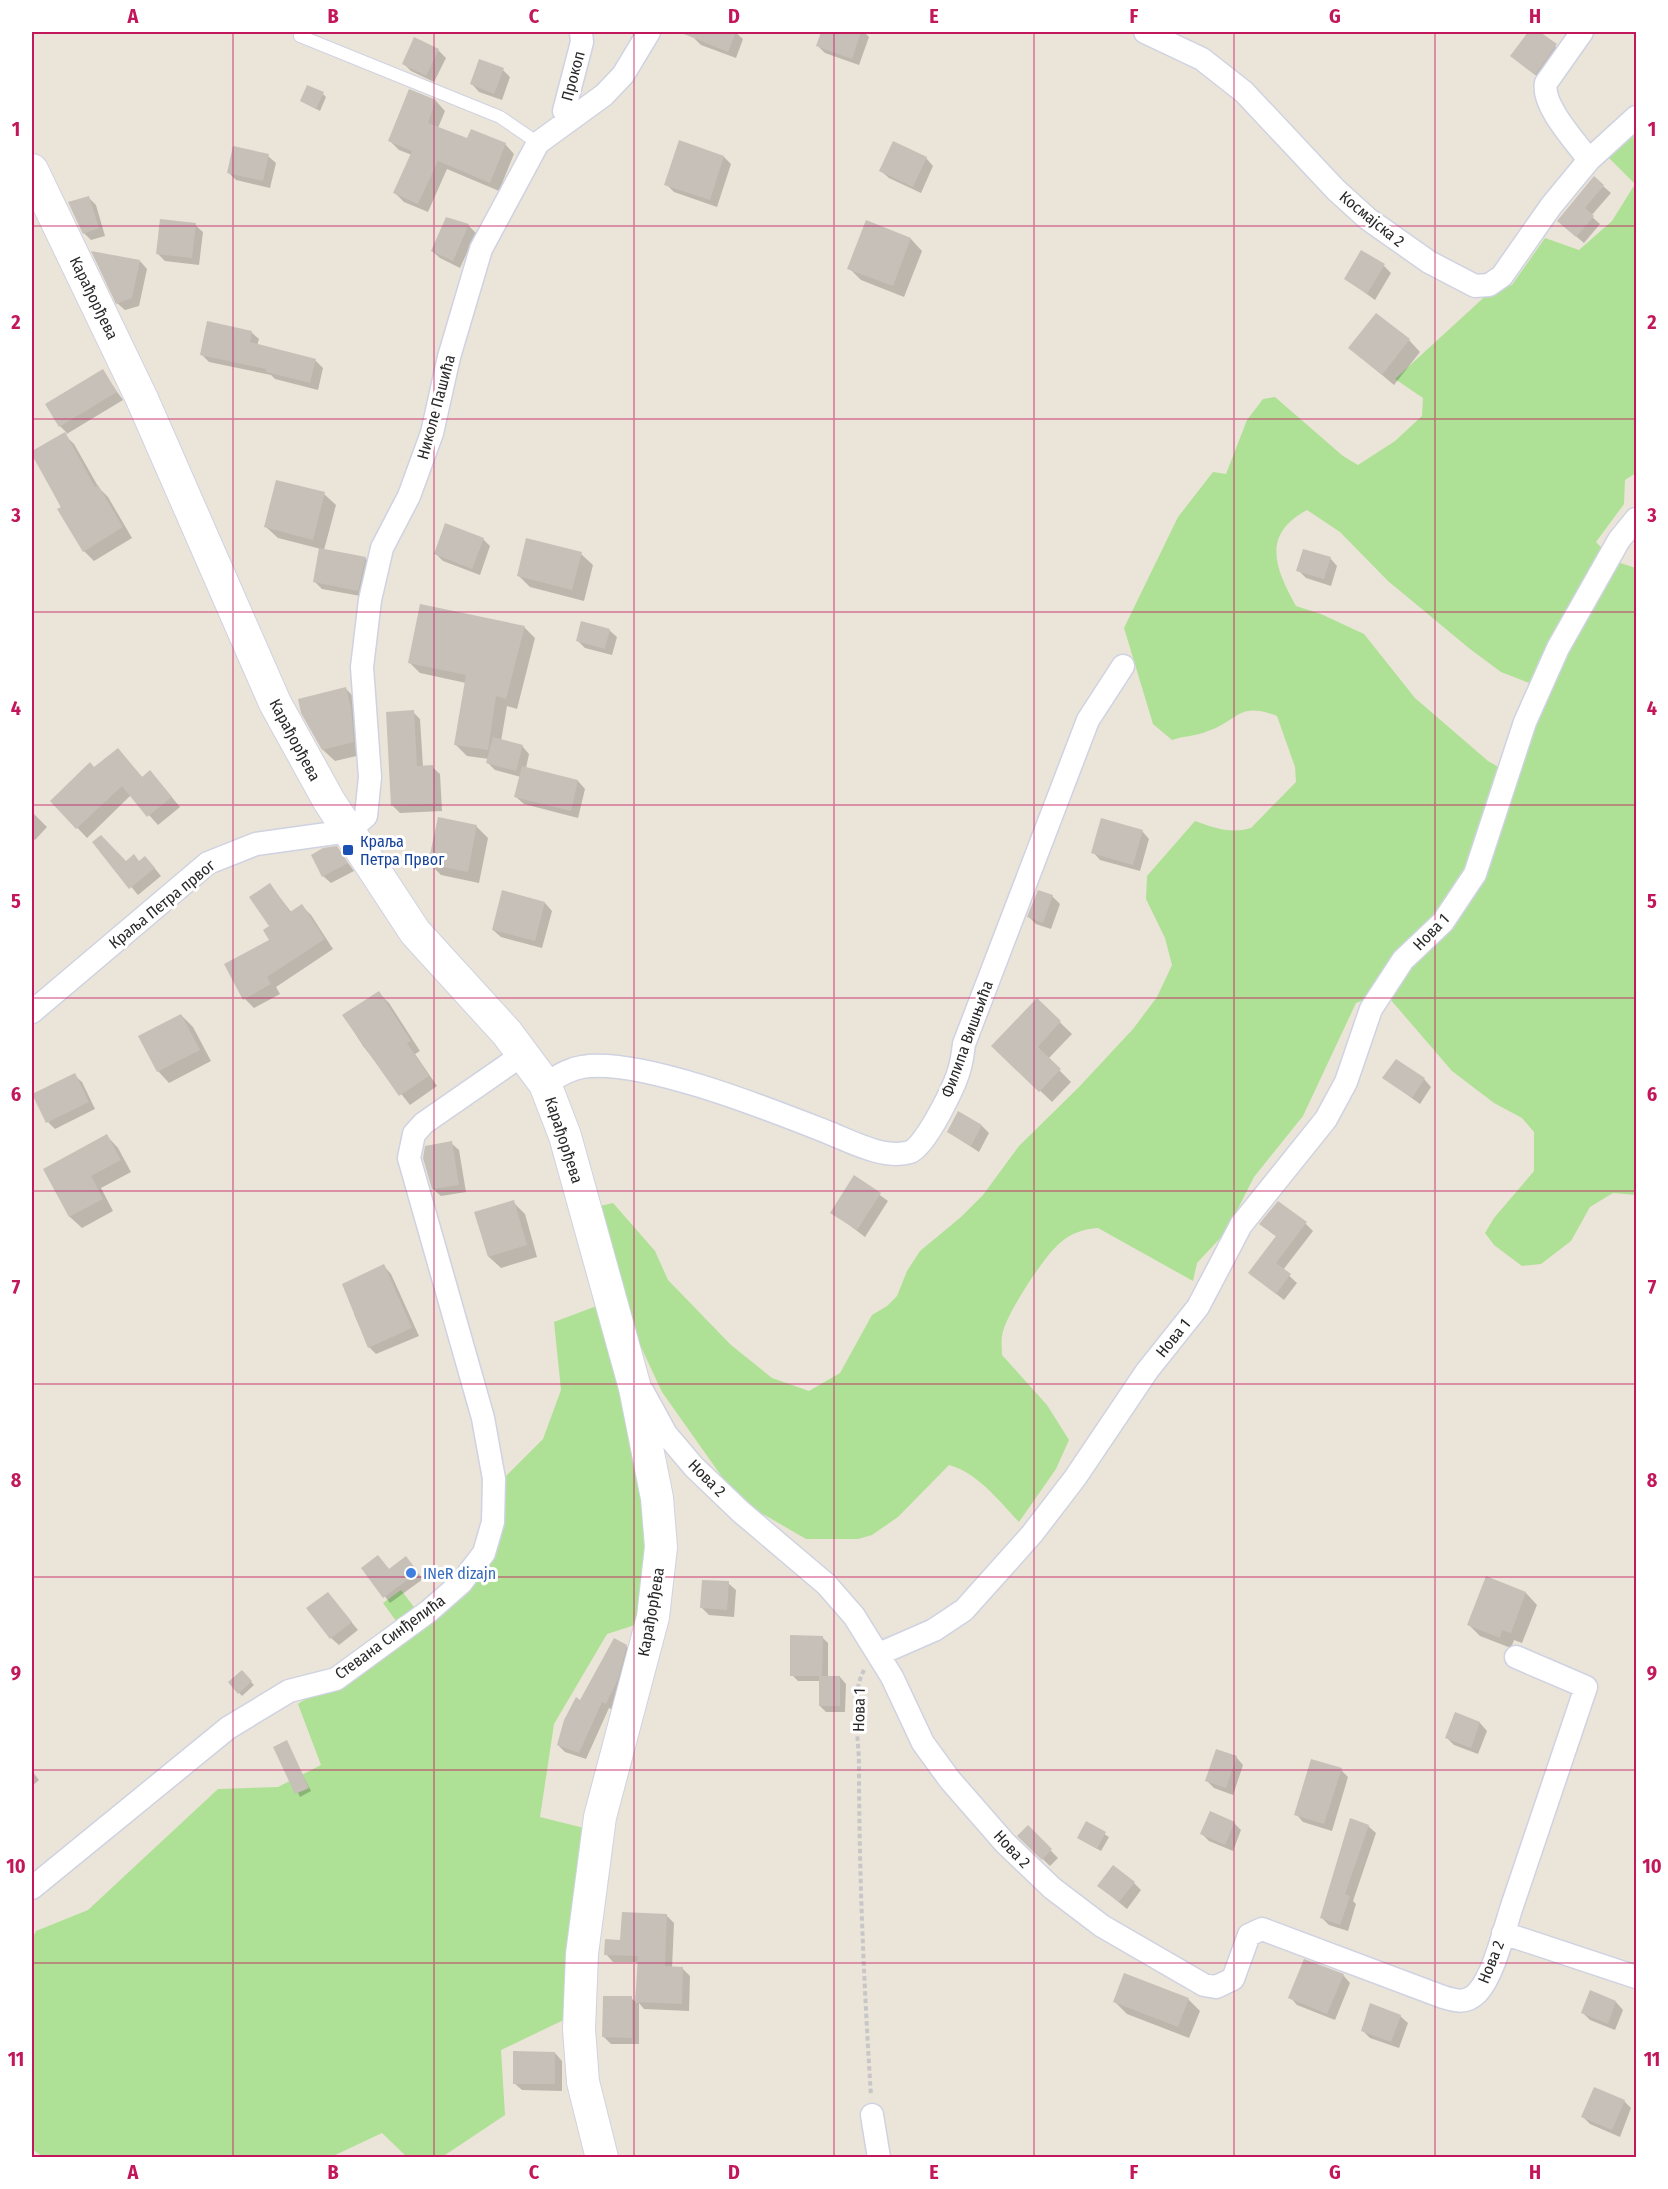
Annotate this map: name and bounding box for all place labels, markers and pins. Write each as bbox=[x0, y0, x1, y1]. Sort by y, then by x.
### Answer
place label: Краља Петра Првог bbox=[360, 832, 445, 869]
marker: Краља Петра Првог bbox=[341, 843, 355, 857]
place label: INeR dizajn bbox=[423, 1564, 496, 1583]
marker: INeR dizajn bbox=[404, 1566, 418, 1580]

